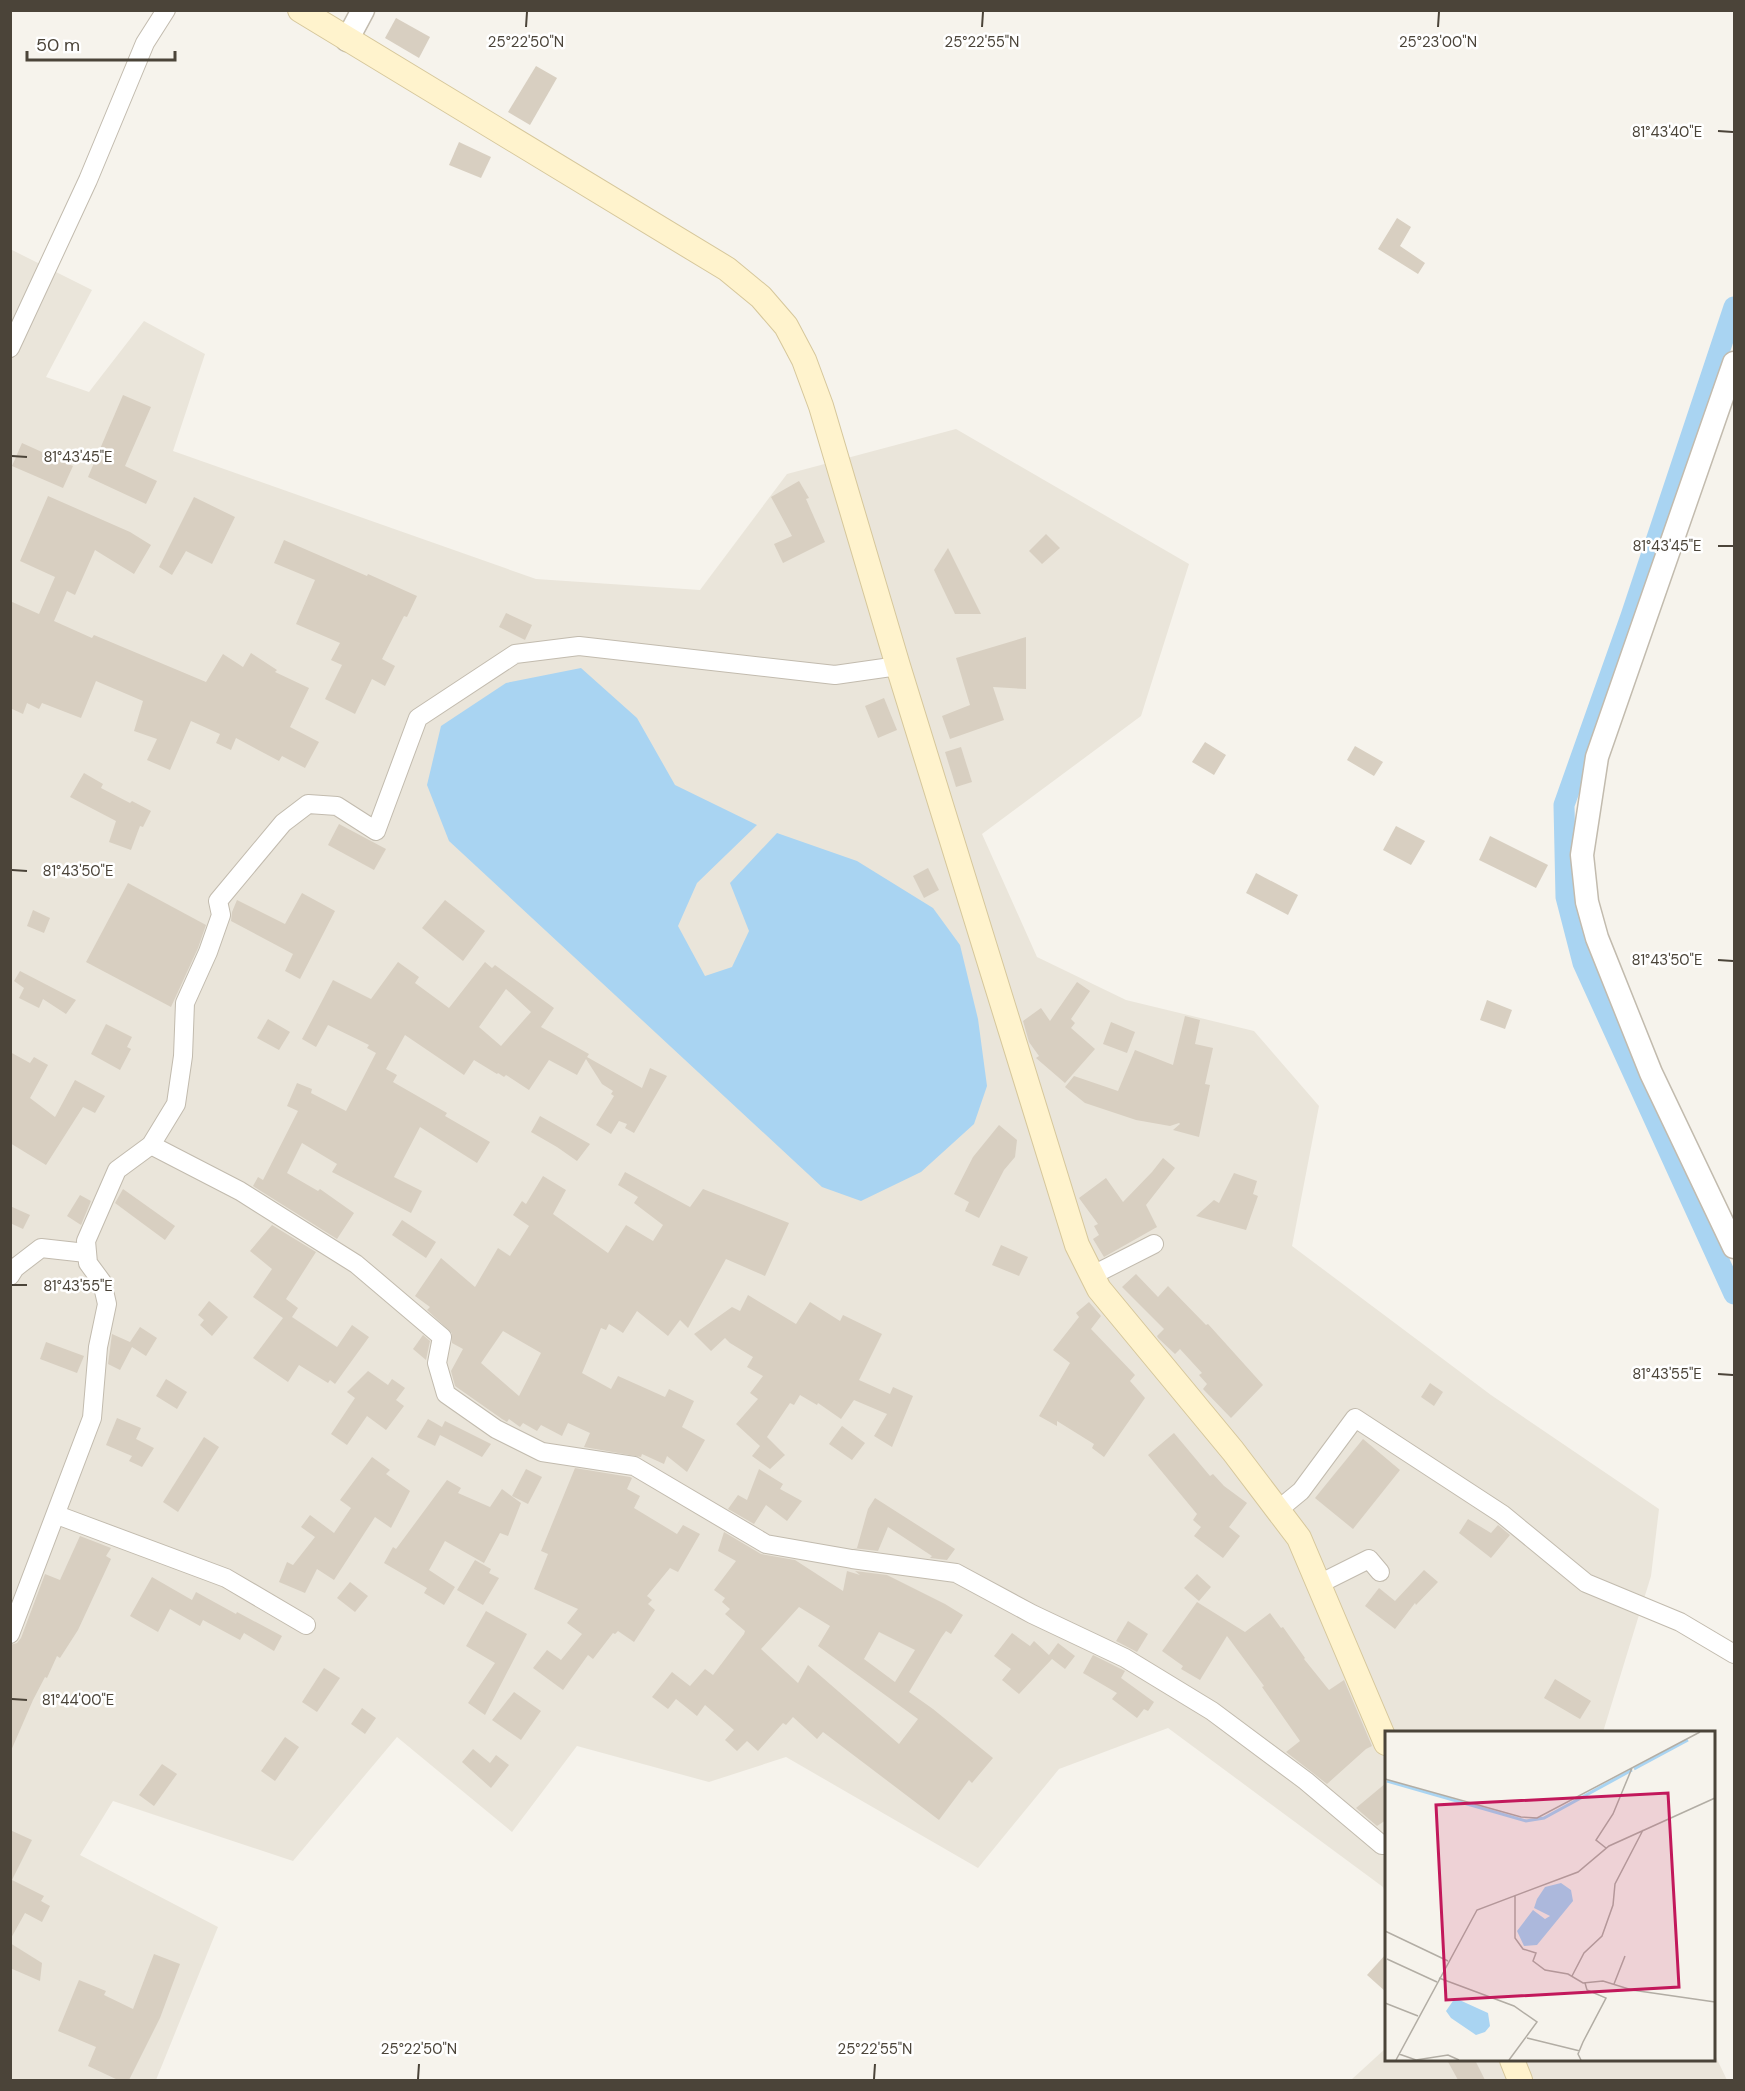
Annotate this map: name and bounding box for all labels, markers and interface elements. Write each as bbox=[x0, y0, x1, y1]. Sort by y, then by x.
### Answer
scale bar bbox=[27, 24, 176, 62]
text: 25°22'50"N bbox=[488, 32, 564, 52]
text: 25°22'55"N bbox=[945, 32, 1019, 52]
text: 25°23'00"N bbox=[1399, 32, 1477, 52]
text: 50 m bbox=[36, 33, 80, 57]
text: 81°43'40"E bbox=[1632, 122, 1702, 142]
text: 81°43'45"E bbox=[43, 447, 113, 467]
text: 81°43'45"E bbox=[1632, 536, 1702, 556]
text: 81°43'50"E bbox=[43, 861, 113, 881]
text: 81°43'50"E bbox=[1632, 950, 1702, 970]
text: 81°43'55"E bbox=[43, 1276, 113, 1296]
text: 81°43'55"E bbox=[1632, 1364, 1702, 1384]
text: 81°44'00"E bbox=[42, 1690, 114, 1710]
inset map bbox=[1385, 1731, 1715, 2061]
text: 25°22'50"N bbox=[381, 2039, 457, 2059]
text: 25°22'55"N bbox=[838, 2039, 912, 2059]

